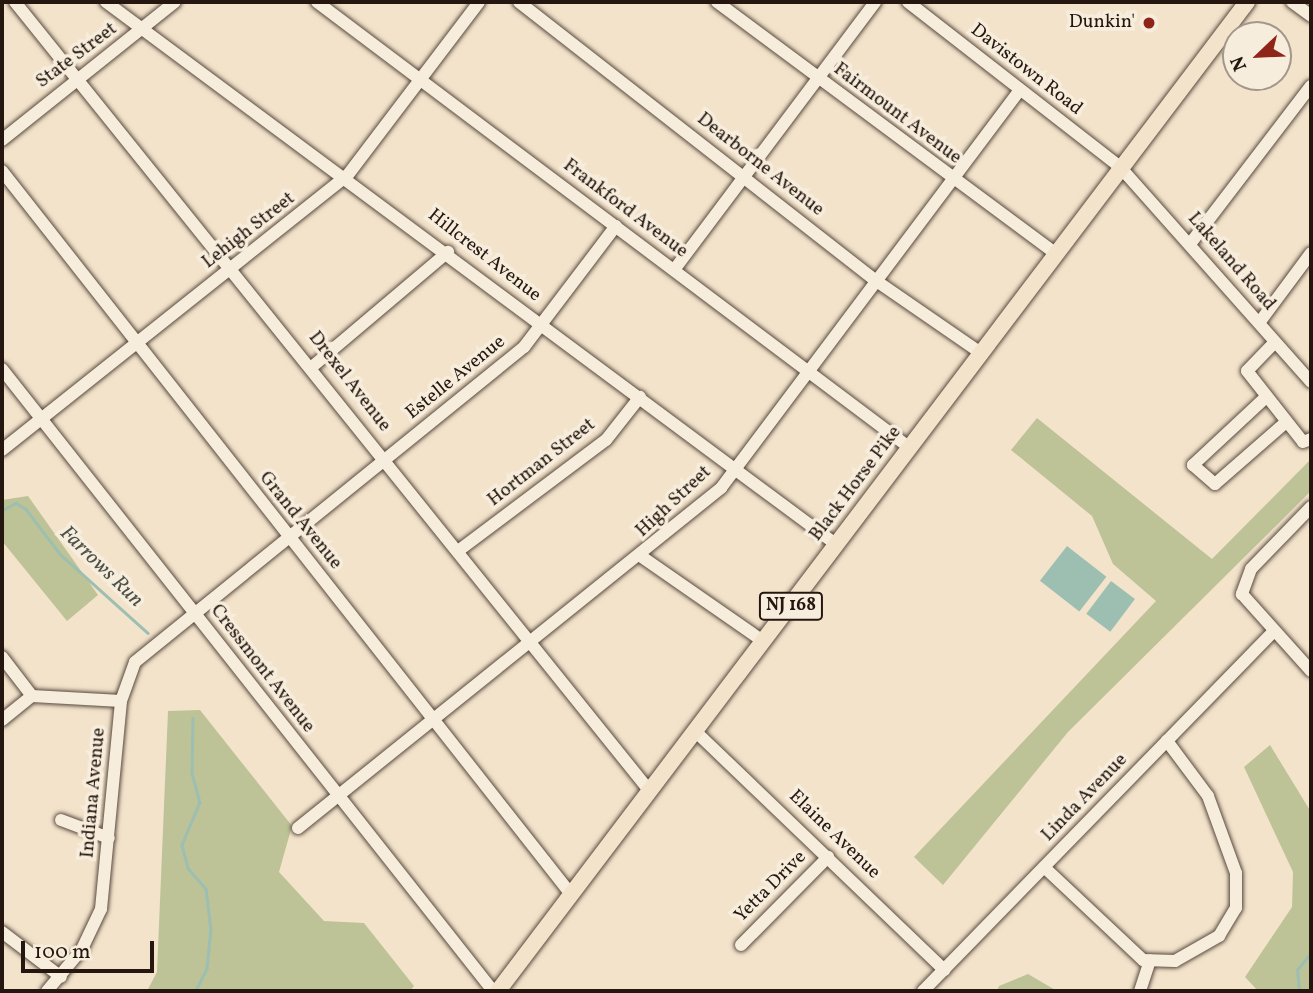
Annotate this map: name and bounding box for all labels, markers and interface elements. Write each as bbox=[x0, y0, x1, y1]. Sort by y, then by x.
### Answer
place label: Dunkin' bbox=[1069, 12, 1135, 34]
marker: Dunkin' bbox=[1141, 15, 1157, 31]
street label: State Street bbox=[32, 18, 122, 94]
street label: Davistown Road bbox=[965, 19, 1087, 121]
north arrow bbox=[1222, 21, 1292, 91]
text: N bbox=[1225, 52, 1254, 75]
street label: Fairmount Avenue bbox=[828, 58, 966, 170]
street label: Dearborne Avenue bbox=[692, 108, 828, 222]
street label: Frankford Avenue bbox=[558, 155, 692, 263]
street label: Lehigh Street bbox=[198, 188, 300, 274]
street label: Hillcrest Avenue bbox=[423, 205, 545, 307]
street label: Lakeland Road bbox=[1182, 208, 1280, 316]
street label: Drexel Avenue bbox=[303, 327, 395, 437]
street label: Estelle Avenue bbox=[402, 331, 510, 425]
street label: Hortman Street bbox=[484, 414, 600, 512]
street label: Black Horse Pike bbox=[805, 422, 907, 546]
street label: High Street bbox=[632, 461, 716, 543]
street label: Grand Avenue bbox=[254, 467, 346, 575]
water label: Farrows Run bbox=[54, 521, 148, 613]
road number: NJ 168 bbox=[758, 592, 824, 620]
street label: Cressmont Avenue bbox=[205, 600, 319, 738]
street label: Indiana Avenue bbox=[77, 727, 111, 859]
street label: Linda Avenue bbox=[1037, 749, 1133, 847]
street label: Elaine Avenue bbox=[783, 786, 885, 884]
street label: Yetta Drive bbox=[730, 846, 812, 928]
scale bar bbox=[24, 926, 158, 970]
text: 100 m bbox=[34, 938, 91, 967]

